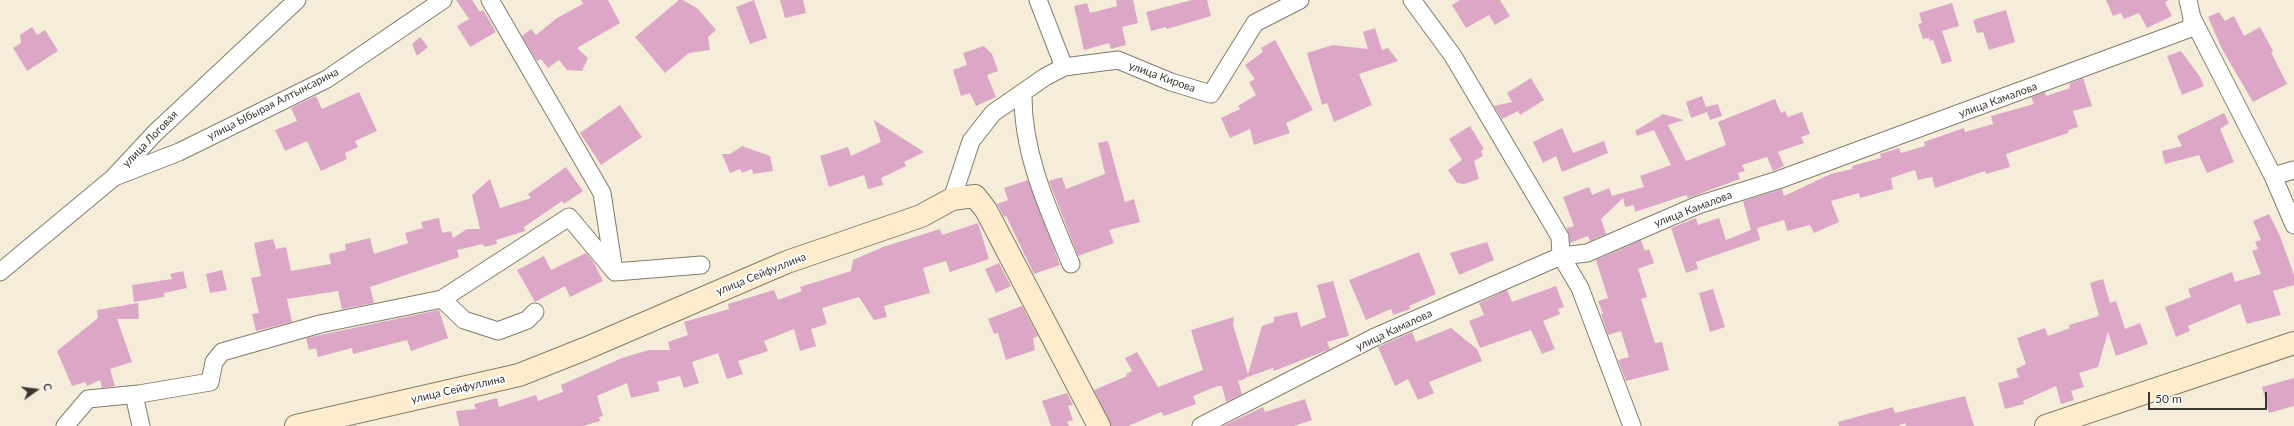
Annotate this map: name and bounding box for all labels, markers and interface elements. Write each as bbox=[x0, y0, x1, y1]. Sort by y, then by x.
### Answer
street label: улица Кирова bbox=[1127, 59, 1197, 95]
street label: улица Ыбырая Алтынсарина bbox=[205, 65, 341, 143]
street label: улица Камалова bbox=[1957, 80, 2039, 120]
street label: улица Логовая bbox=[120, 108, 180, 170]
street label: улица Камалова bbox=[1652, 188, 1734, 230]
street label: улица Сейфуллина bbox=[714, 250, 808, 298]
street label: улица Камалова bbox=[1354, 307, 1434, 353]
north arrow bbox=[16, 370, 56, 410]
street label: улица Сейфуллина bbox=[410, 372, 506, 406]
text: С bbox=[41, 382, 55, 392]
scale bar bbox=[2150, 384, 2269, 410]
text: 50 m bbox=[2155, 391, 2182, 406]

